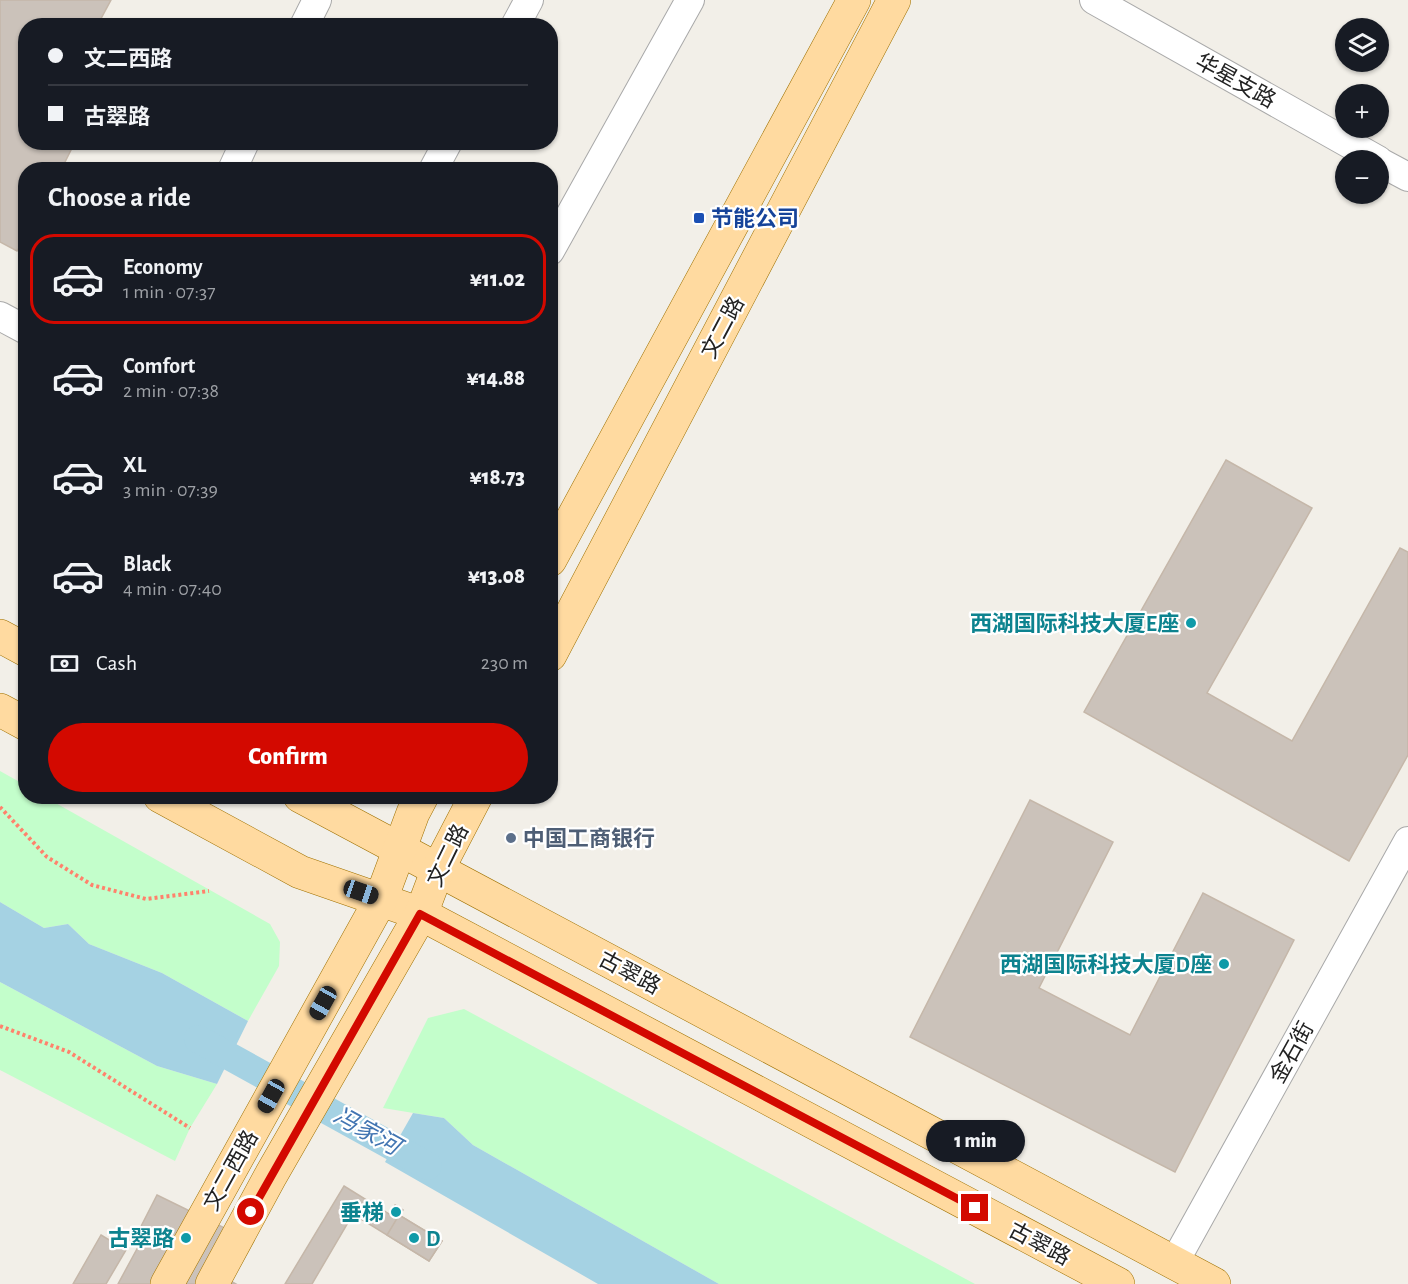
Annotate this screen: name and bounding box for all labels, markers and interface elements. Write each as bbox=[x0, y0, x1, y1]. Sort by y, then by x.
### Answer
map controls bbox=[1335, 18, 1389, 204]
button: layers bbox=[1335, 18, 1389, 72]
text: 文二西路 bbox=[84, 48, 172, 70]
street label: 华星支路 bbox=[1192, 49, 1280, 112]
button: + bbox=[1335, 84, 1389, 138]
text: 古翠路 bbox=[84, 106, 150, 128]
button: − bbox=[1335, 150, 1389, 204]
text: Choose a ride bbox=[48, 184, 191, 211]
place label: 节能公司 bbox=[711, 207, 799, 230]
marker: 节能公司 bbox=[692, 211, 706, 225]
icon: car bbox=[51, 252, 105, 306]
text: Economy bbox=[123, 256, 203, 278]
text: ¥11.02 bbox=[470, 268, 525, 290]
text: 1 min · 07:37 bbox=[123, 282, 216, 302]
street label: 文二路 bbox=[697, 293, 748, 362]
icon: car bbox=[51, 351, 105, 405]
text: Comfort bbox=[123, 355, 195, 377]
text: ¥14.88 bbox=[466, 367, 525, 389]
text: 2 min · 07:38 bbox=[123, 381, 219, 401]
icon: car bbox=[51, 450, 105, 504]
text: XL bbox=[123, 454, 146, 476]
text: ¥18.73 bbox=[469, 466, 525, 488]
text: 3 min · 07:39 bbox=[123, 480, 218, 500]
icon: car bbox=[51, 549, 105, 603]
text: Black bbox=[123, 553, 171, 575]
text: ¥13.08 bbox=[468, 565, 525, 587]
text: 4 min · 07:40 bbox=[123, 579, 222, 599]
place label: 西湖国际科技大厦E座 bbox=[970, 612, 1179, 635]
marker: 西湖国际科技大厦E座 bbox=[1184, 616, 1198, 630]
icon: cash bbox=[48, 647, 81, 680]
text: Cash bbox=[96, 652, 137, 674]
text: 230 m bbox=[481, 653, 528, 673]
button: Confirm bbox=[48, 723, 528, 792]
street label: 文二路 bbox=[423, 821, 472, 890]
place label: 中国工商银行 bbox=[523, 827, 655, 850]
marker: 中国工商银行 bbox=[504, 831, 518, 845]
car bbox=[341, 878, 381, 906]
street label: 古翠路 bbox=[595, 947, 664, 998]
place label: 西湖国际科技大厦D座 bbox=[1000, 953, 1212, 976]
marker: 西湖国际科技大厦D座 bbox=[1217, 957, 1231, 971]
car bbox=[306, 983, 340, 1023]
street label: 金石街 bbox=[1265, 1018, 1317, 1087]
car bbox=[254, 1076, 288, 1116]
water label: 冯家河 bbox=[329, 1102, 408, 1162]
callout: 1 min bbox=[926, 1121, 1024, 1163]
street label: 文二西路 bbox=[199, 1126, 262, 1214]
text: 1 min bbox=[954, 1131, 997, 1151]
route end bbox=[961, 1194, 988, 1221]
route start bbox=[237, 1198, 264, 1225]
place label: 垂梯 bbox=[340, 1201, 384, 1224]
marker: 垂梯 bbox=[389, 1205, 403, 1219]
street label: 古翠路 bbox=[1005, 1218, 1074, 1269]
place label: 古翠路 bbox=[108, 1227, 174, 1250]
place label: D bbox=[426, 1228, 440, 1250]
marker: 古翠路 bbox=[179, 1231, 193, 1245]
marker: D bbox=[407, 1231, 421, 1245]

